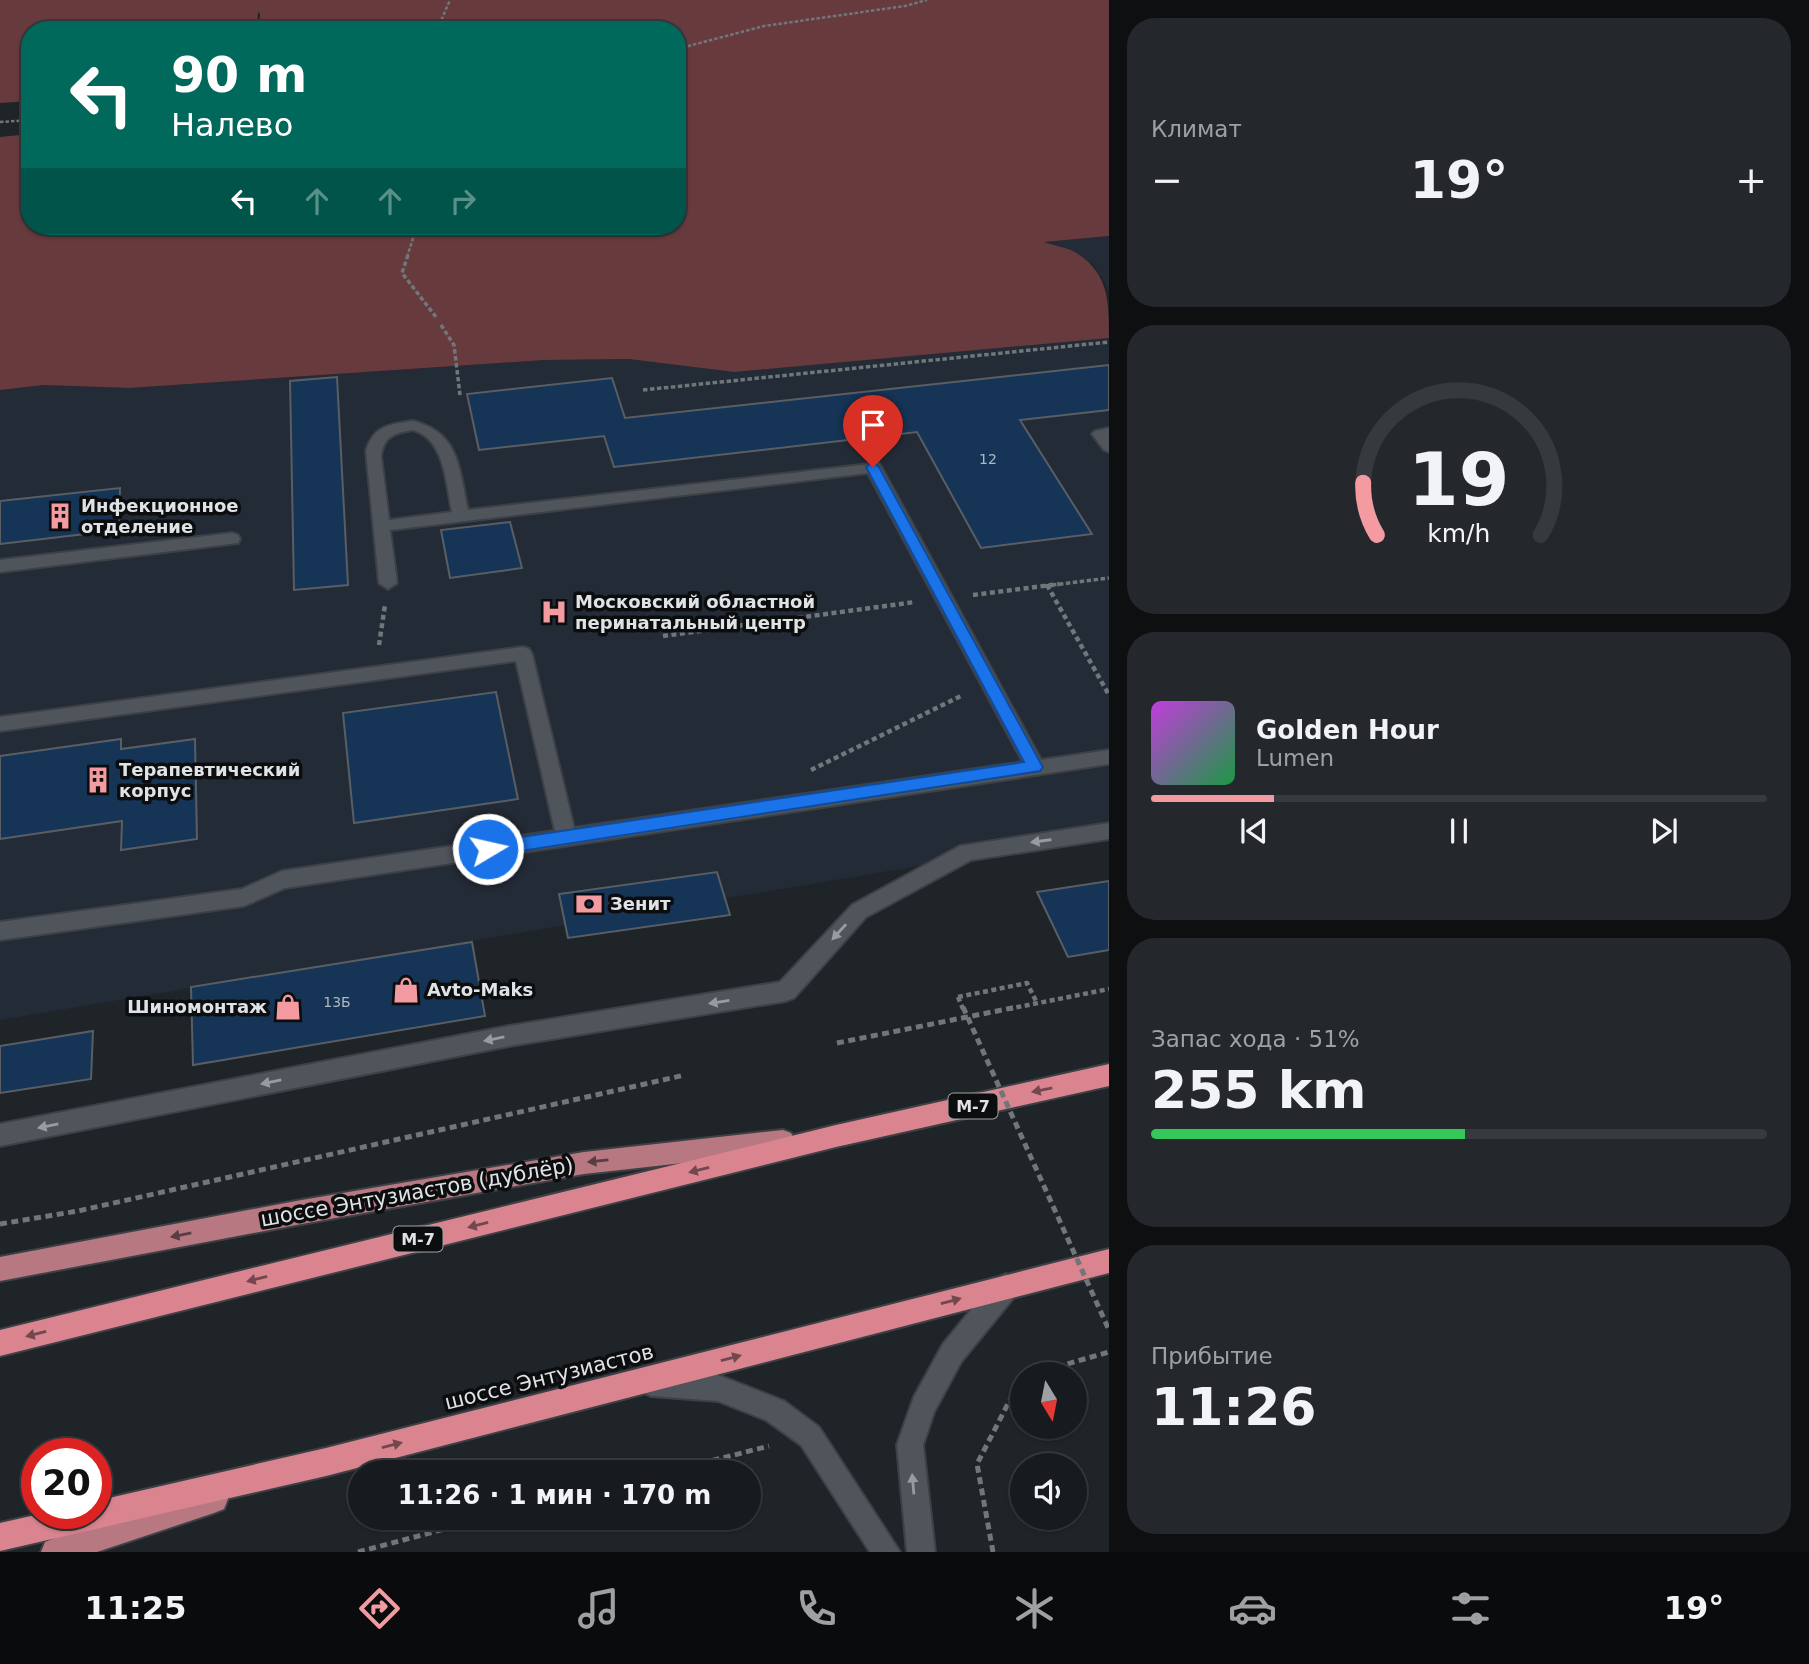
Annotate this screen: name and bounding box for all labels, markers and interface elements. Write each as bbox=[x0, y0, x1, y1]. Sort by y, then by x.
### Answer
text: 90 m bbox=[171, 47, 307, 104]
icon: left bbox=[56, 49, 147, 140]
text: Налево bbox=[171, 106, 293, 144]
text: Климат bbox=[1151, 116, 1242, 142]
text: 19° bbox=[1410, 150, 1508, 210]
text: − bbox=[1151, 158, 1183, 202]
text: + bbox=[1735, 158, 1767, 202]
icon: left bbox=[225, 182, 263, 220]
icon: ahead bbox=[298, 182, 336, 220]
icon: ahead bbox=[371, 182, 409, 220]
icon: right bbox=[444, 182, 482, 220]
pin bbox=[843, 395, 903, 467]
icon: arrive bbox=[854, 406, 892, 444]
text: 19 bbox=[1408, 438, 1510, 523]
house number: 12 bbox=[979, 451, 997, 467]
place label: Инфекционное отделение bbox=[81, 495, 239, 537]
building icon: Инфекционное отделение bbox=[45, 501, 75, 531]
text: km/h bbox=[1427, 519, 1491, 548]
place label: Московский областной перинатальный центр bbox=[575, 591, 815, 633]
hospital icon: Московский областной перинатальный центр bbox=[539, 597, 569, 627]
text: Golden Hour bbox=[1256, 715, 1439, 745]
text: Lumen bbox=[1256, 745, 1334, 771]
place label: Терапевтический корпус bbox=[119, 759, 300, 801]
building icon: Терапевтический корпус bbox=[83, 765, 113, 795]
position arrow bbox=[451, 812, 525, 886]
icon: previous bbox=[1235, 812, 1273, 850]
icon: pause bbox=[1440, 812, 1478, 850]
icon: next bbox=[1645, 812, 1683, 850]
one-way arrow bbox=[1030, 836, 1052, 847]
bank icon: Зенит bbox=[574, 889, 604, 919]
place label: Зенит bbox=[610, 893, 671, 914]
one-way arrow bbox=[832, 923, 848, 940]
shop icon: Avto-Maks bbox=[391, 975, 421, 1005]
place label: Avto-Maks bbox=[427, 979, 533, 1000]
shop icon: Шиномонтаж bbox=[273, 992, 303, 1022]
house number: 13Б bbox=[323, 994, 351, 1010]
place label: Шиномонтаж bbox=[127, 996, 267, 1017]
one-way arrow bbox=[708, 997, 730, 1008]
text: Запас хода · 51% bbox=[1151, 1026, 1360, 1052]
one-way arrow bbox=[483, 1033, 505, 1044]
text: 255 km bbox=[1151, 1060, 1366, 1120]
one-way arrow bbox=[260, 1077, 282, 1088]
one-way arrow bbox=[1031, 1085, 1053, 1096]
road number: М-7 bbox=[948, 1094, 998, 1118]
one-way arrow bbox=[37, 1120, 59, 1131]
street label: шоссе Энтузиастов (дублёр) bbox=[259, 1153, 575, 1231]
one-way arrow bbox=[587, 1156, 609, 1167]
one-way arrow bbox=[688, 1165, 710, 1176]
one-way arrow bbox=[467, 1220, 489, 1231]
road number: М-7 bbox=[394, 1226, 442, 1252]
one-way arrow bbox=[170, 1230, 192, 1241]
one-way arrow bbox=[246, 1274, 268, 1285]
one-way arrow bbox=[941, 1295, 962, 1305]
one-way arrow bbox=[25, 1329, 47, 1340]
street label: шоссе Энтузиастов bbox=[442, 1339, 656, 1415]
text: Прибытие bbox=[1151, 1343, 1273, 1369]
one-way arrow bbox=[721, 1353, 742, 1363]
north arrow bbox=[1010, 1362, 1087, 1438]
map controls bbox=[1010, 1362, 1087, 1530]
text: 11:26 bbox=[1151, 1377, 1317, 1437]
speed limit sign: 20 bbox=[21, 1438, 112, 1529]
one-way arrow bbox=[382, 1439, 404, 1450]
button: sound bbox=[1010, 1453, 1087, 1530]
one-way arrow bbox=[907, 1473, 918, 1495]
text: 11:26 · 1 мин · 170 m bbox=[398, 1480, 711, 1510]
icon: directions bbox=[355, 1584, 404, 1633]
icon: music bbox=[574, 1584, 623, 1633]
icon: phone bbox=[792, 1584, 841, 1633]
icon: climate bbox=[1010, 1584, 1059, 1633]
icon: car bbox=[1228, 1584, 1277, 1633]
icon: filters bbox=[1446, 1584, 1495, 1633]
text: 11:25 bbox=[85, 1589, 186, 1627]
text: 19° bbox=[1664, 1589, 1724, 1627]

